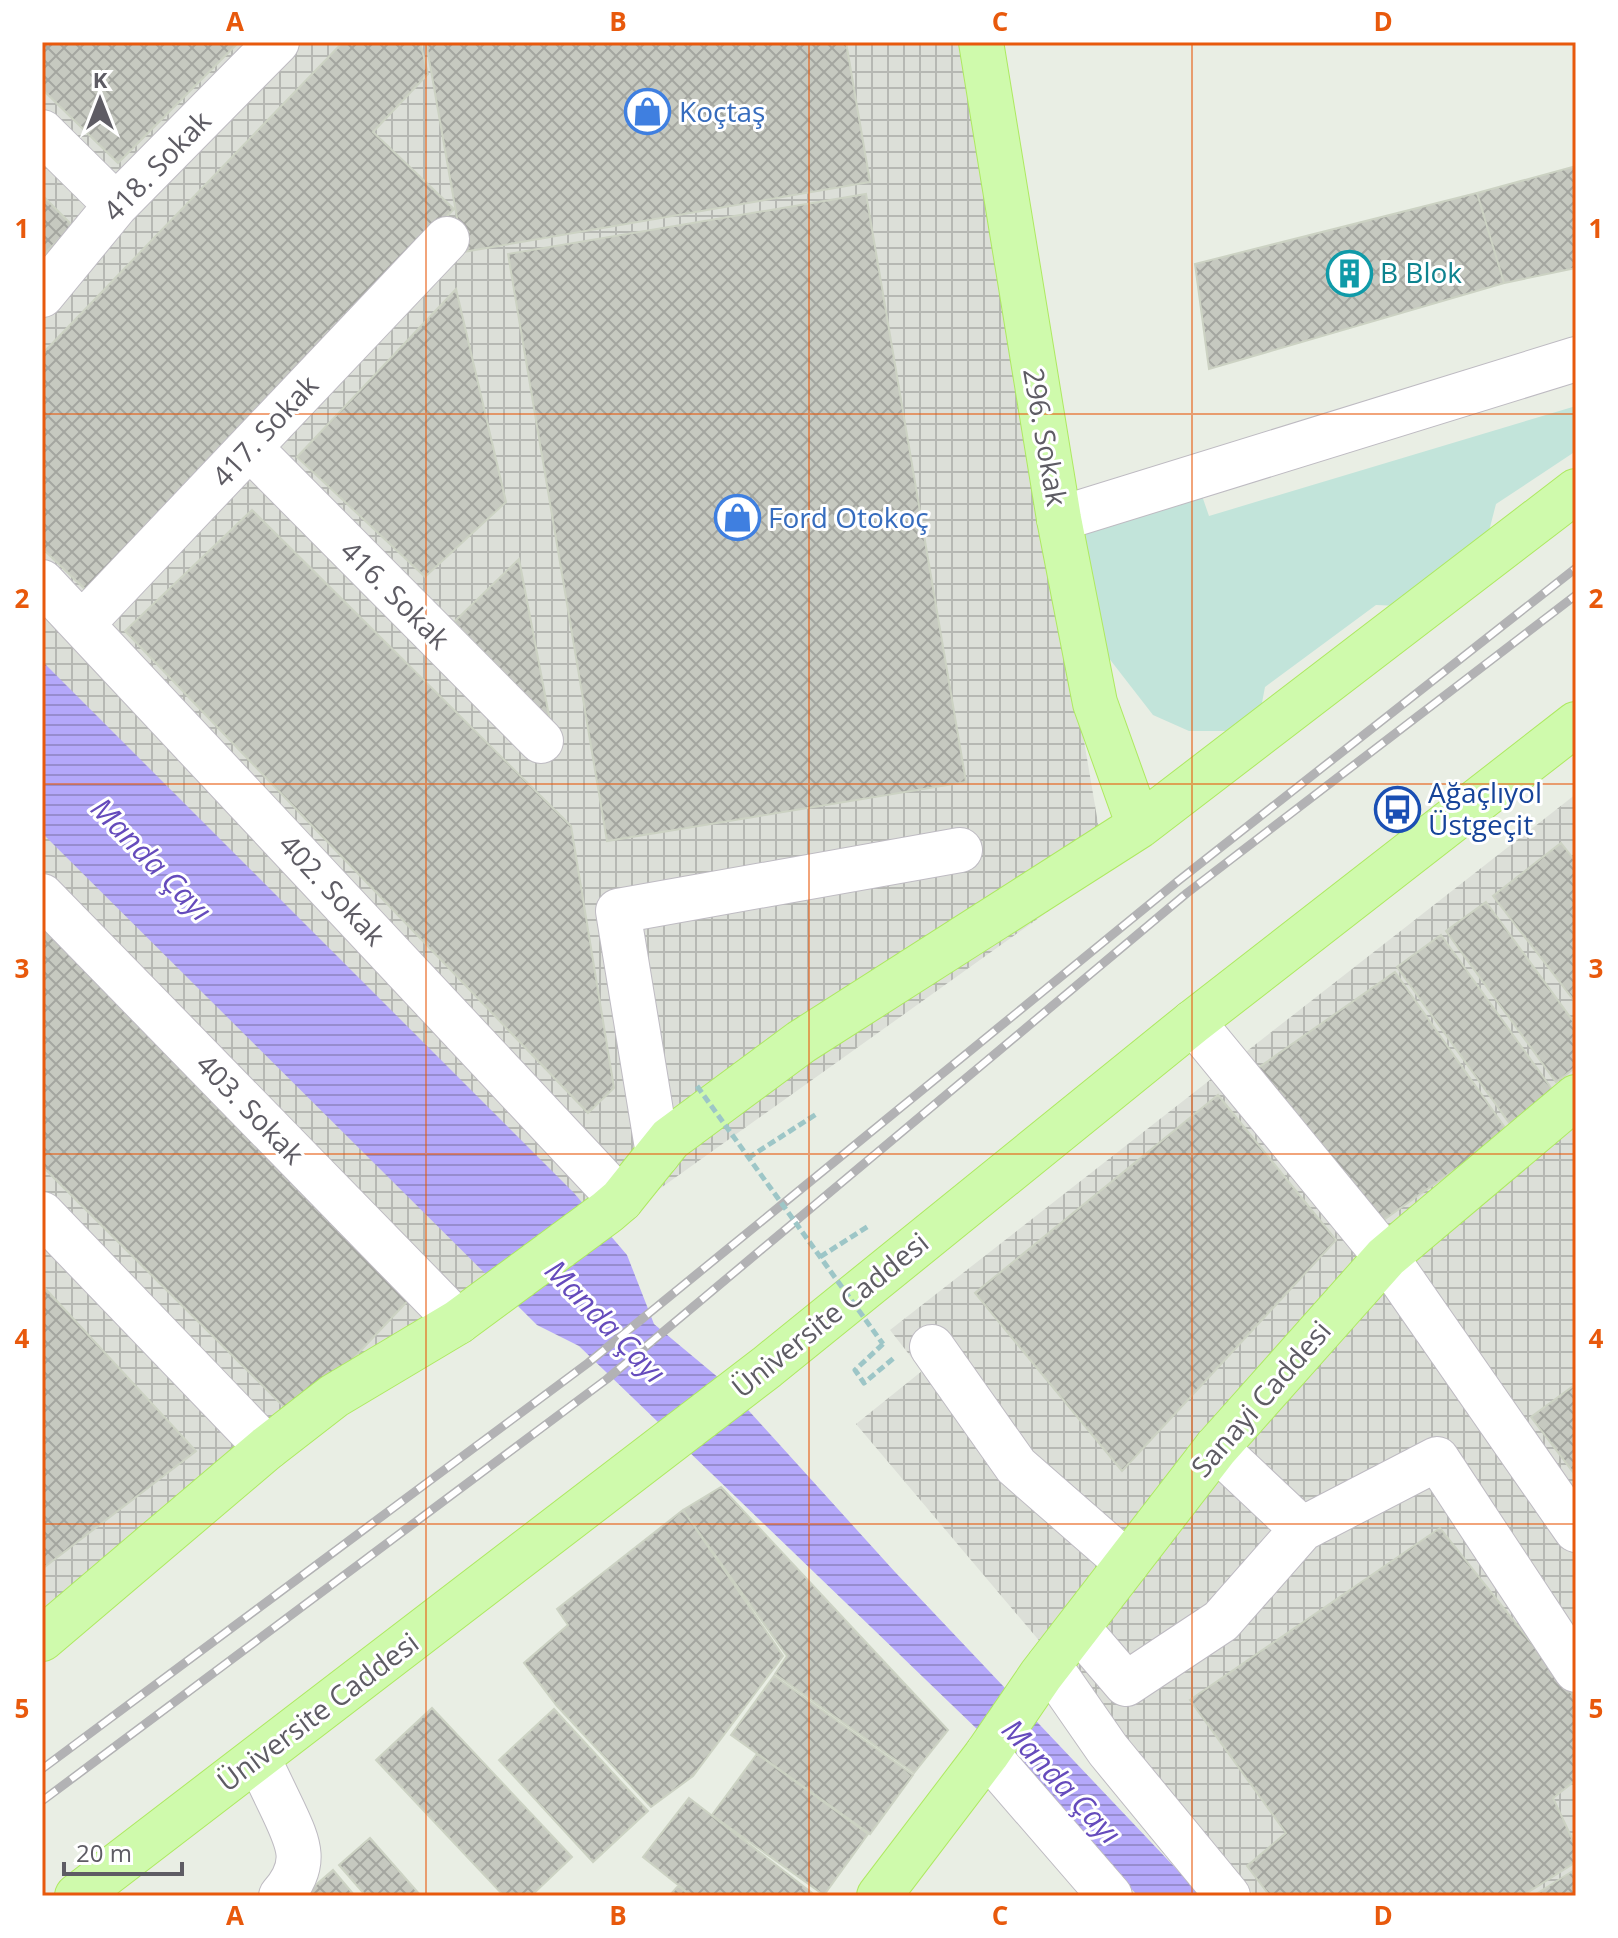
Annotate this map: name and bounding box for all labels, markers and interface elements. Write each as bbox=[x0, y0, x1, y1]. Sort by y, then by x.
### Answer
text: A bbox=[226, 3, 244, 39]
text: B bbox=[609, 3, 627, 39]
text: C bbox=[992, 3, 1008, 39]
text: D bbox=[1373, 3, 1393, 39]
north arrow bbox=[60, 60, 140, 140]
text: K bbox=[93, 64, 108, 94]
shop icon: Koçtaş bbox=[624, 88, 672, 136]
place label: Koçtaş bbox=[679, 92, 765, 130]
street label: 418. Sokak bbox=[94, 102, 219, 229]
text: 1 bbox=[15, 210, 29, 246]
text: 1 bbox=[1589, 210, 1603, 246]
building icon: B Blok bbox=[1325, 249, 1373, 297]
place label: B Blok bbox=[1380, 253, 1462, 291]
street label: 296. Sokak bbox=[1015, 365, 1077, 509]
street label: 417. Sokak bbox=[203, 366, 326, 494]
shop icon: Ford Otokoç bbox=[713, 494, 761, 542]
place label: Ford Otokoç bbox=[768, 498, 929, 536]
street label: 416. Sokak bbox=[333, 531, 459, 657]
text: 2 bbox=[15, 580, 30, 616]
text: 2 bbox=[1589, 580, 1604, 616]
place label: Ağaçlıyol Üstgeçit bbox=[1428, 773, 1542, 843]
bus stop icon: Ağaçlıyol Üstgeçit bbox=[1373, 785, 1421, 833]
water label: Manda Çayı bbox=[83, 788, 222, 930]
street label: 402. Sokak bbox=[271, 825, 395, 954]
text: 3 bbox=[15, 950, 29, 986]
text: 3 bbox=[1589, 950, 1603, 986]
street label: 403. Sokak bbox=[188, 1045, 313, 1172]
street label: Üniversite Caddesi bbox=[723, 1223, 936, 1405]
water label: Manda Çayı bbox=[537, 1250, 676, 1392]
street label: Sanayi Caddesi bbox=[1182, 1312, 1339, 1485]
text: 4 bbox=[15, 1320, 30, 1356]
text: 4 bbox=[1589, 1320, 1604, 1356]
street label: Üniversite Caddesi bbox=[209, 1623, 426, 1799]
text: 5 bbox=[15, 1690, 29, 1726]
text: 5 bbox=[1589, 1690, 1603, 1726]
water label: Manda Çayı bbox=[993, 1709, 1131, 1853]
scale bar bbox=[64, 1826, 182, 1876]
text: 20 m bbox=[76, 1836, 132, 1869]
text: A bbox=[226, 1897, 244, 1933]
text: B bbox=[609, 1897, 627, 1933]
text: C bbox=[992, 1897, 1008, 1933]
text: D bbox=[1373, 1897, 1393, 1933]

